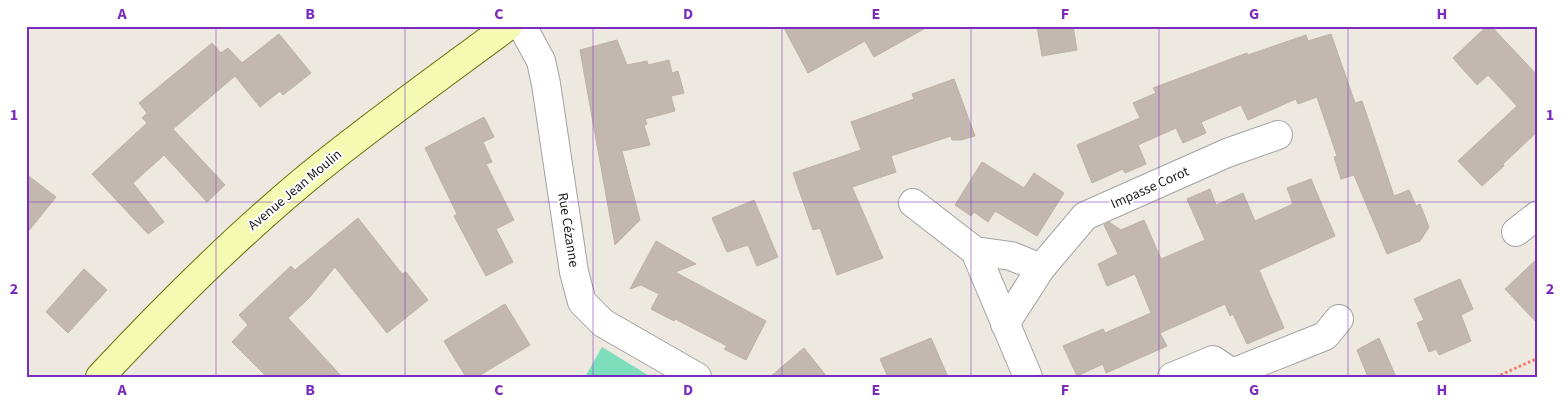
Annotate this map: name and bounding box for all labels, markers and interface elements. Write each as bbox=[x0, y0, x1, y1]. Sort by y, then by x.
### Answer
text: A bbox=[116, 3, 127, 25]
text: B bbox=[305, 3, 315, 25]
text: C bbox=[494, 3, 504, 25]
text: D bbox=[683, 3, 693, 25]
text: E bbox=[872, 3, 880, 25]
text: F bbox=[1061, 3, 1069, 25]
text: G bbox=[1249, 3, 1259, 25]
text: H bbox=[1437, 3, 1447, 25]
text: 1 bbox=[10, 104, 18, 126]
text: 1 bbox=[1546, 104, 1554, 126]
street label: Avenue Jean Moulin bbox=[244, 145, 346, 235]
street label: Impasse Corot bbox=[1108, 162, 1193, 214]
street label: Rue Cézanne bbox=[552, 191, 584, 269]
text: 2 bbox=[10, 278, 18, 300]
text: 2 bbox=[1546, 278, 1554, 300]
text: A bbox=[116, 379, 127, 401]
text: B bbox=[305, 379, 315, 401]
text: C bbox=[494, 379, 504, 401]
text: D bbox=[683, 379, 693, 401]
text: E bbox=[872, 379, 880, 401]
text: F bbox=[1061, 379, 1069, 401]
text: G bbox=[1249, 379, 1259, 401]
text: H bbox=[1437, 379, 1447, 401]

